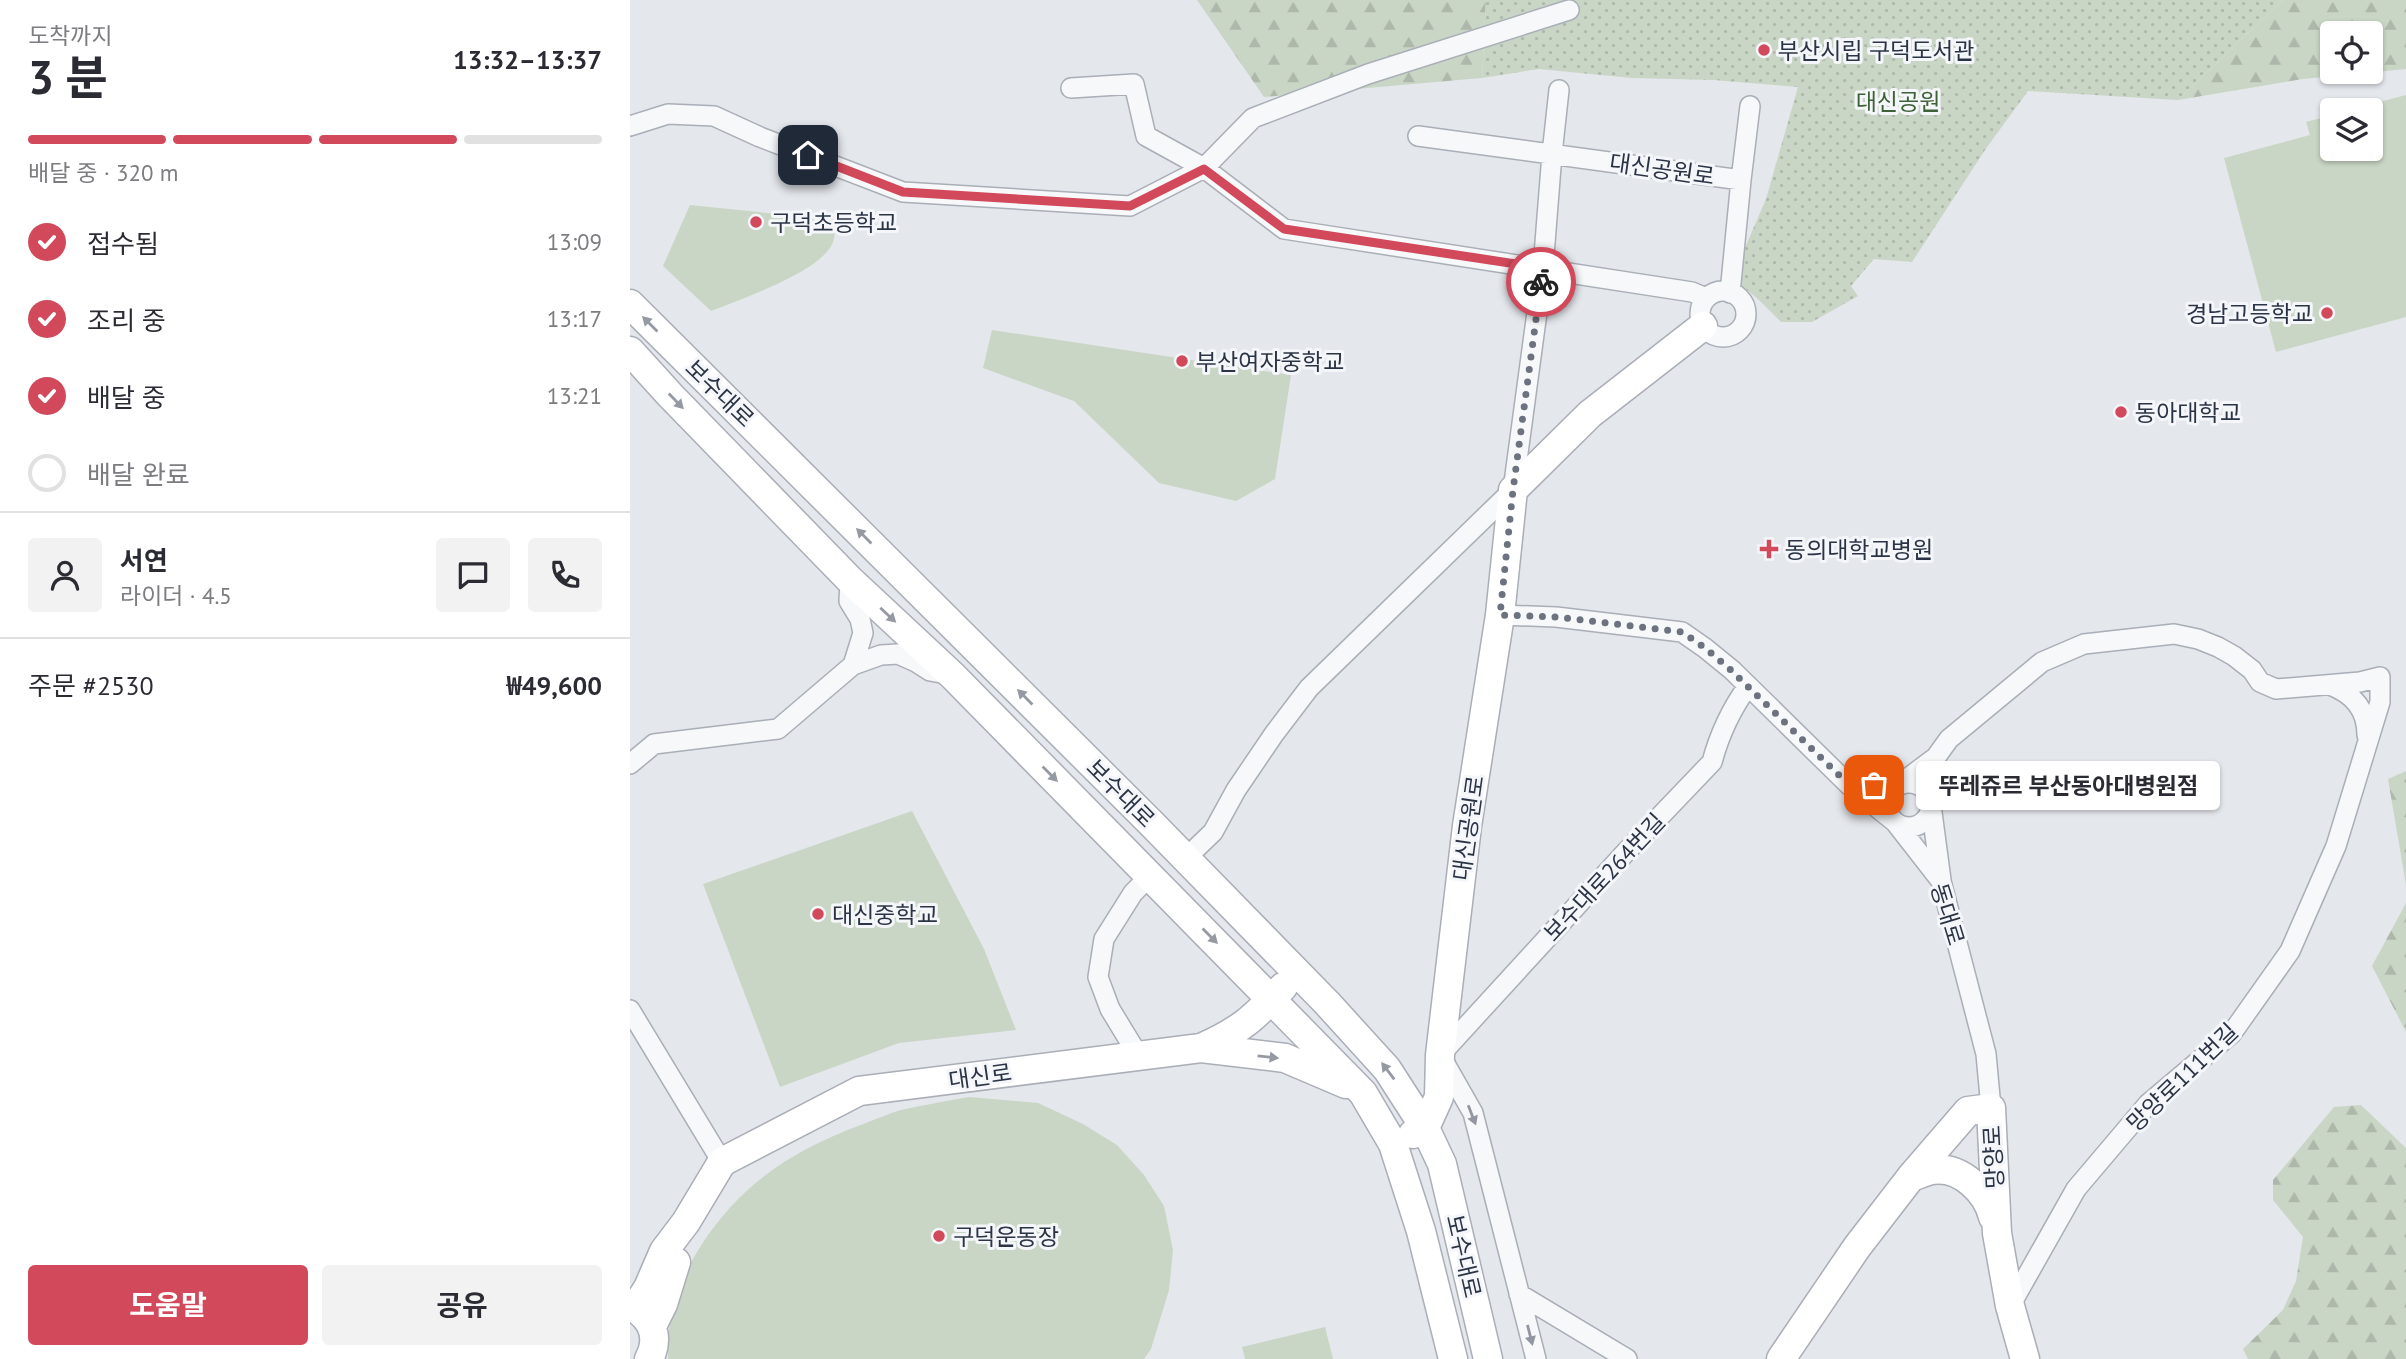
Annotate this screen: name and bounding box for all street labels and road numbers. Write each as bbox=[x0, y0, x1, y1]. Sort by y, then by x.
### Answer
street label: 대신공원로 bbox=[1608, 147, 1716, 191]
street label: 보수대로 bbox=[679, 353, 761, 433]
street label: 보수대로 bbox=[1081, 753, 1161, 833]
street label: 대신공원로 bbox=[1446, 774, 1490, 882]
street label: 보수대로264번길 bbox=[1537, 807, 1671, 947]
street label: 동대로 bbox=[1925, 879, 1971, 949]
street label: 망양로111번길 bbox=[2120, 1017, 2244, 1137]
street label: 대신로 bbox=[947, 1057, 1013, 1095]
street label: 망양로 bbox=[1977, 1125, 2009, 1189]
street label: 보수대로 bbox=[1440, 1212, 1488, 1300]

